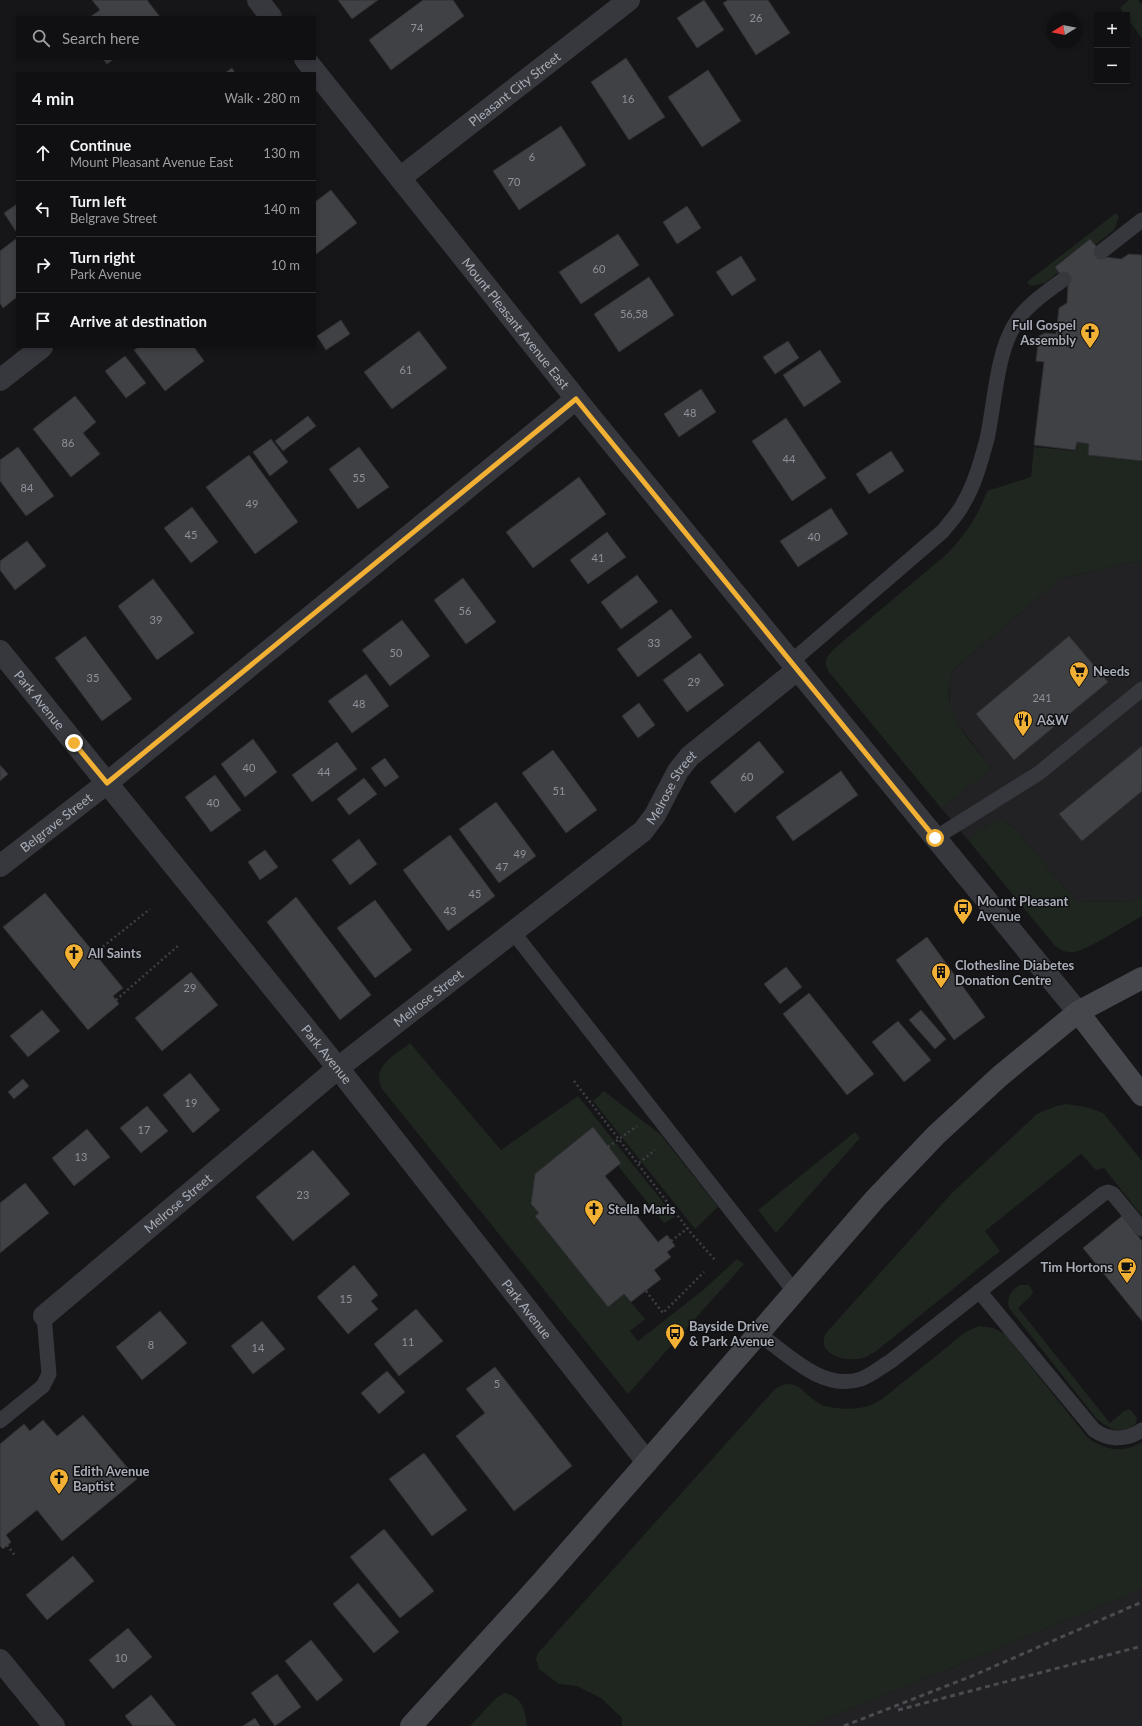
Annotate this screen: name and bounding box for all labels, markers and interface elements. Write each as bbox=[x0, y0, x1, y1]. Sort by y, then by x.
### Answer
house number: 26 bbox=[750, 11, 762, 24]
north arrow bbox=[1046, 12, 1082, 48]
map controls bbox=[1094, 12, 1130, 84]
button: + bbox=[1094, 12, 1130, 48]
search box bbox=[16, 16, 316, 60]
house number: 74 bbox=[411, 21, 424, 34]
icon: search bbox=[30, 27, 52, 49]
text: Search here bbox=[62, 29, 139, 47]
street label: Pleasant City Street bbox=[465, 48, 564, 130]
button: − bbox=[1094, 48, 1130, 84]
text: 4 min bbox=[32, 88, 74, 109]
text: Walk · 280 m bbox=[224, 90, 300, 106]
house number: 16 bbox=[622, 92, 634, 105]
text: Continue bbox=[70, 136, 131, 154]
icon: ahead bbox=[32, 142, 54, 164]
text: 130 m bbox=[263, 145, 300, 161]
house number: 6 bbox=[529, 150, 535, 163]
text: Mount Pleasant Avenue East bbox=[70, 154, 233, 170]
house number: 70 bbox=[508, 175, 521, 188]
text: Turn left bbox=[70, 192, 126, 210]
icon: left bbox=[32, 198, 54, 220]
text: 140 m bbox=[263, 201, 300, 217]
text: Belgrave Street bbox=[70, 210, 157, 226]
text: Turn right bbox=[70, 248, 135, 266]
icon: right bbox=[32, 254, 54, 276]
street label: Mount Pleasant Avenue East bbox=[459, 254, 573, 392]
text: 10 m bbox=[271, 257, 300, 273]
house number: 60 bbox=[593, 262, 606, 275]
text: Park Avenue bbox=[70, 266, 141, 282]
house number: 56,58 bbox=[620, 307, 648, 320]
icon: arrive bbox=[32, 310, 54, 332]
text: Arrive at destination bbox=[70, 312, 207, 330]
place label: Full Gospel Assembly bbox=[1012, 317, 1076, 348]
church icon: Full Gospel Assembly bbox=[1079, 321, 1101, 349]
house number: 61 bbox=[400, 363, 412, 376]
house number: 48 bbox=[684, 406, 696, 419]
house number: 86 bbox=[62, 436, 74, 449]
house number: 44 bbox=[783, 452, 796, 465]
house number: 55 bbox=[353, 471, 365, 484]
house number: 84 bbox=[21, 481, 34, 494]
house number: 49 bbox=[246, 497, 258, 510]
house number: 45 bbox=[185, 528, 197, 541]
house number: 40 bbox=[808, 530, 821, 543]
house number: 41 bbox=[592, 551, 604, 564]
house number: 56 bbox=[459, 604, 471, 617]
house number: 39 bbox=[150, 613, 162, 626]
house number: 33 bbox=[648, 636, 660, 649]
house number: 50 bbox=[390, 646, 403, 659]
supermarket icon: Needs bbox=[1068, 660, 1090, 688]
place label: Needs bbox=[1093, 663, 1130, 679]
street label: Park Avenue bbox=[11, 667, 68, 733]
house number: 35 bbox=[87, 671, 99, 684]
house number: 29 bbox=[688, 675, 700, 688]
house number: 241 bbox=[1032, 691, 1052, 704]
house number: 48 bbox=[353, 697, 365, 710]
restaurant icon: A&W bbox=[1012, 709, 1034, 737]
place label: A&W bbox=[1036, 712, 1069, 728]
route end bbox=[65, 734, 83, 752]
street label: Melrose Street bbox=[643, 746, 699, 828]
house number: 40 bbox=[243, 761, 256, 774]
house number: 44 bbox=[318, 765, 331, 778]
house number: 60 bbox=[741, 770, 754, 783]
house number: 51 bbox=[553, 784, 565, 797]
street label: Belgrave Street bbox=[17, 789, 96, 855]
house number: 40 bbox=[207, 796, 220, 809]
route start bbox=[926, 829, 944, 847]
house number: 49 bbox=[514, 847, 526, 860]
house number: 47 bbox=[496, 860, 508, 873]
house number: 45 bbox=[469, 887, 481, 900]
place label: Mount Pleasant Avenue bbox=[976, 893, 1068, 924]
bus stop icon: Mount Pleasant Avenue bbox=[952, 897, 974, 925]
house number: 43 bbox=[444, 904, 456, 917]
church icon: All Saints bbox=[63, 942, 85, 970]
place label: All Saints bbox=[87, 945, 142, 961]
place label: Clothesline Diabetes Donation Centre bbox=[955, 957, 1075, 988]
building icon: Clothesline Diabetes Donation Centre bbox=[930, 961, 952, 989]
street label: Melrose Street bbox=[390, 966, 467, 1030]
house number: 29 bbox=[184, 981, 196, 994]
street label: Park Avenue bbox=[298, 1021, 355, 1087]
house number: 19 bbox=[185, 1096, 197, 1109]
house number: 17 bbox=[138, 1123, 150, 1136]
house number: 13 bbox=[75, 1150, 87, 1163]
street label: Melrose Street bbox=[141, 1170, 215, 1236]
house number: 23 bbox=[297, 1188, 309, 1201]
church icon: Stella Maris bbox=[583, 1198, 605, 1226]
place label: Stella Maris bbox=[608, 1201, 676, 1217]
cafe icon: Tim Hortons bbox=[1116, 1256, 1138, 1284]
place label: Tim Hortons bbox=[1040, 1259, 1113, 1275]
street label: Park Avenue bbox=[499, 1276, 555, 1342]
house number: 15 bbox=[340, 1292, 352, 1305]
place label: Bayside Drive & Park Avenue bbox=[689, 1318, 774, 1349]
bus stop icon: Bayside Drive & Park Avenue bbox=[664, 1322, 686, 1350]
house number: 11 bbox=[402, 1335, 414, 1348]
house number: 8 bbox=[148, 1338, 154, 1351]
house number: 14 bbox=[252, 1341, 265, 1354]
house number: 5 bbox=[494, 1377, 500, 1390]
place label: Edith Avenue Baptist bbox=[73, 1463, 150, 1494]
church icon: Edith Avenue Baptist bbox=[48, 1467, 70, 1495]
house number: 10 bbox=[115, 1651, 128, 1664]

